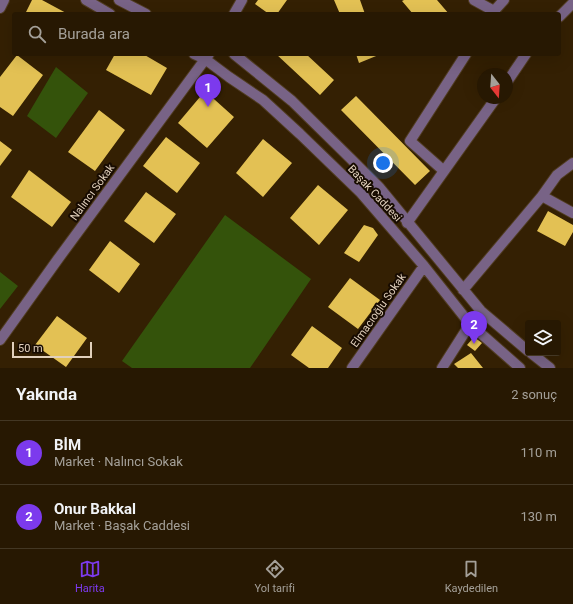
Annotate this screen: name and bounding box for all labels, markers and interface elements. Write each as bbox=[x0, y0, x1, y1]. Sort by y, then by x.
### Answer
search box bbox=[12, 12, 561, 56]
icon: search bbox=[26, 23, 48, 45]
text: Burada ara bbox=[58, 25, 130, 43]
north arrow bbox=[477, 68, 513, 104]
pin: 1 bbox=[195, 74, 221, 107]
your location bbox=[373, 153, 393, 173]
street label: Nalıncı Sokak bbox=[68, 161, 117, 223]
street label: Başak Caddesi bbox=[345, 162, 404, 224]
street label: Elmacıoğlu Sokak bbox=[348, 271, 409, 350]
pin: 2 bbox=[461, 311, 487, 344]
map controls bbox=[525, 320, 561, 356]
button: layers bbox=[525, 320, 561, 356]
scale bar bbox=[12, 340, 92, 359]
text: 50 m bbox=[18, 342, 43, 355]
text: Yakında bbox=[16, 384, 77, 404]
text: 2 sonuç bbox=[511, 387, 557, 402]
text: BİM bbox=[54, 436, 81, 454]
text: 1 bbox=[25, 445, 33, 460]
text: 110 m bbox=[520, 445, 557, 460]
text: Market · Nalıncı Sokak bbox=[54, 454, 183, 469]
text: Onur Bakkal bbox=[54, 500, 136, 518]
text: 2 bbox=[25, 509, 33, 524]
text: 130 m bbox=[520, 509, 557, 524]
text: Market · Başak Caddesi bbox=[54, 518, 190, 533]
tab: Harita bbox=[75, 558, 105, 595]
tab: Yol tarifi bbox=[254, 558, 295, 595]
tab: Kaydedilen bbox=[445, 558, 498, 595]

